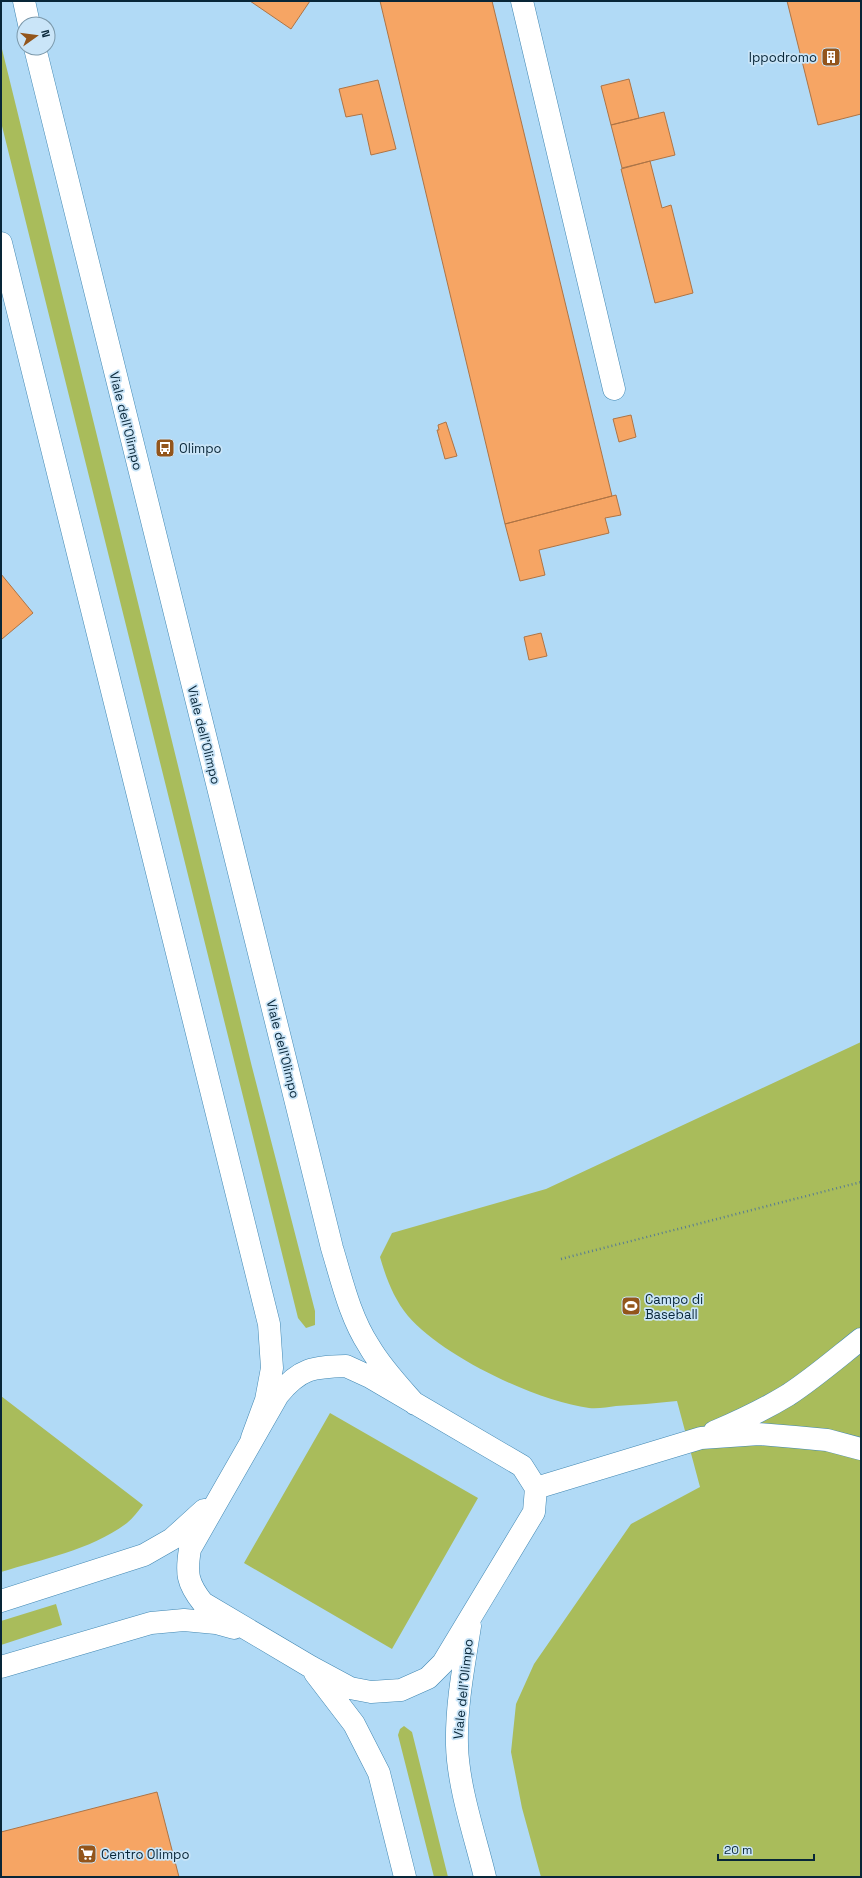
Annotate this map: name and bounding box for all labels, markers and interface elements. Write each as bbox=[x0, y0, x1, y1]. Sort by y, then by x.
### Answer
north arrow bbox=[16, 16, 56, 56]
text: N bbox=[38, 28, 53, 39]
building icon: Ippodromo bbox=[820, 46, 842, 68]
place label: Ippodromo bbox=[749, 49, 817, 66]
street label: Viale dell'Olimpo bbox=[106, 370, 146, 472]
bus stop icon: Olimpo bbox=[154, 437, 176, 459]
place label: Olimpo bbox=[179, 440, 222, 457]
street label: Viale dell'Olimpo bbox=[184, 684, 224, 786]
street label: Viale dell'Olimpo bbox=[263, 998, 303, 1100]
place label: Campo di Baseball bbox=[645, 1291, 703, 1323]
sports icon: Campo di Baseball bbox=[620, 1295, 642, 1317]
street label: Viale dell'Olimpo bbox=[449, 1638, 477, 1740]
scale bar bbox=[718, 1836, 814, 1862]
text: 20 m bbox=[724, 1842, 752, 1858]
supermarket icon: Centro Olimpo bbox=[76, 1843, 98, 1865]
place label: Centro Olimpo bbox=[101, 1846, 190, 1863]

